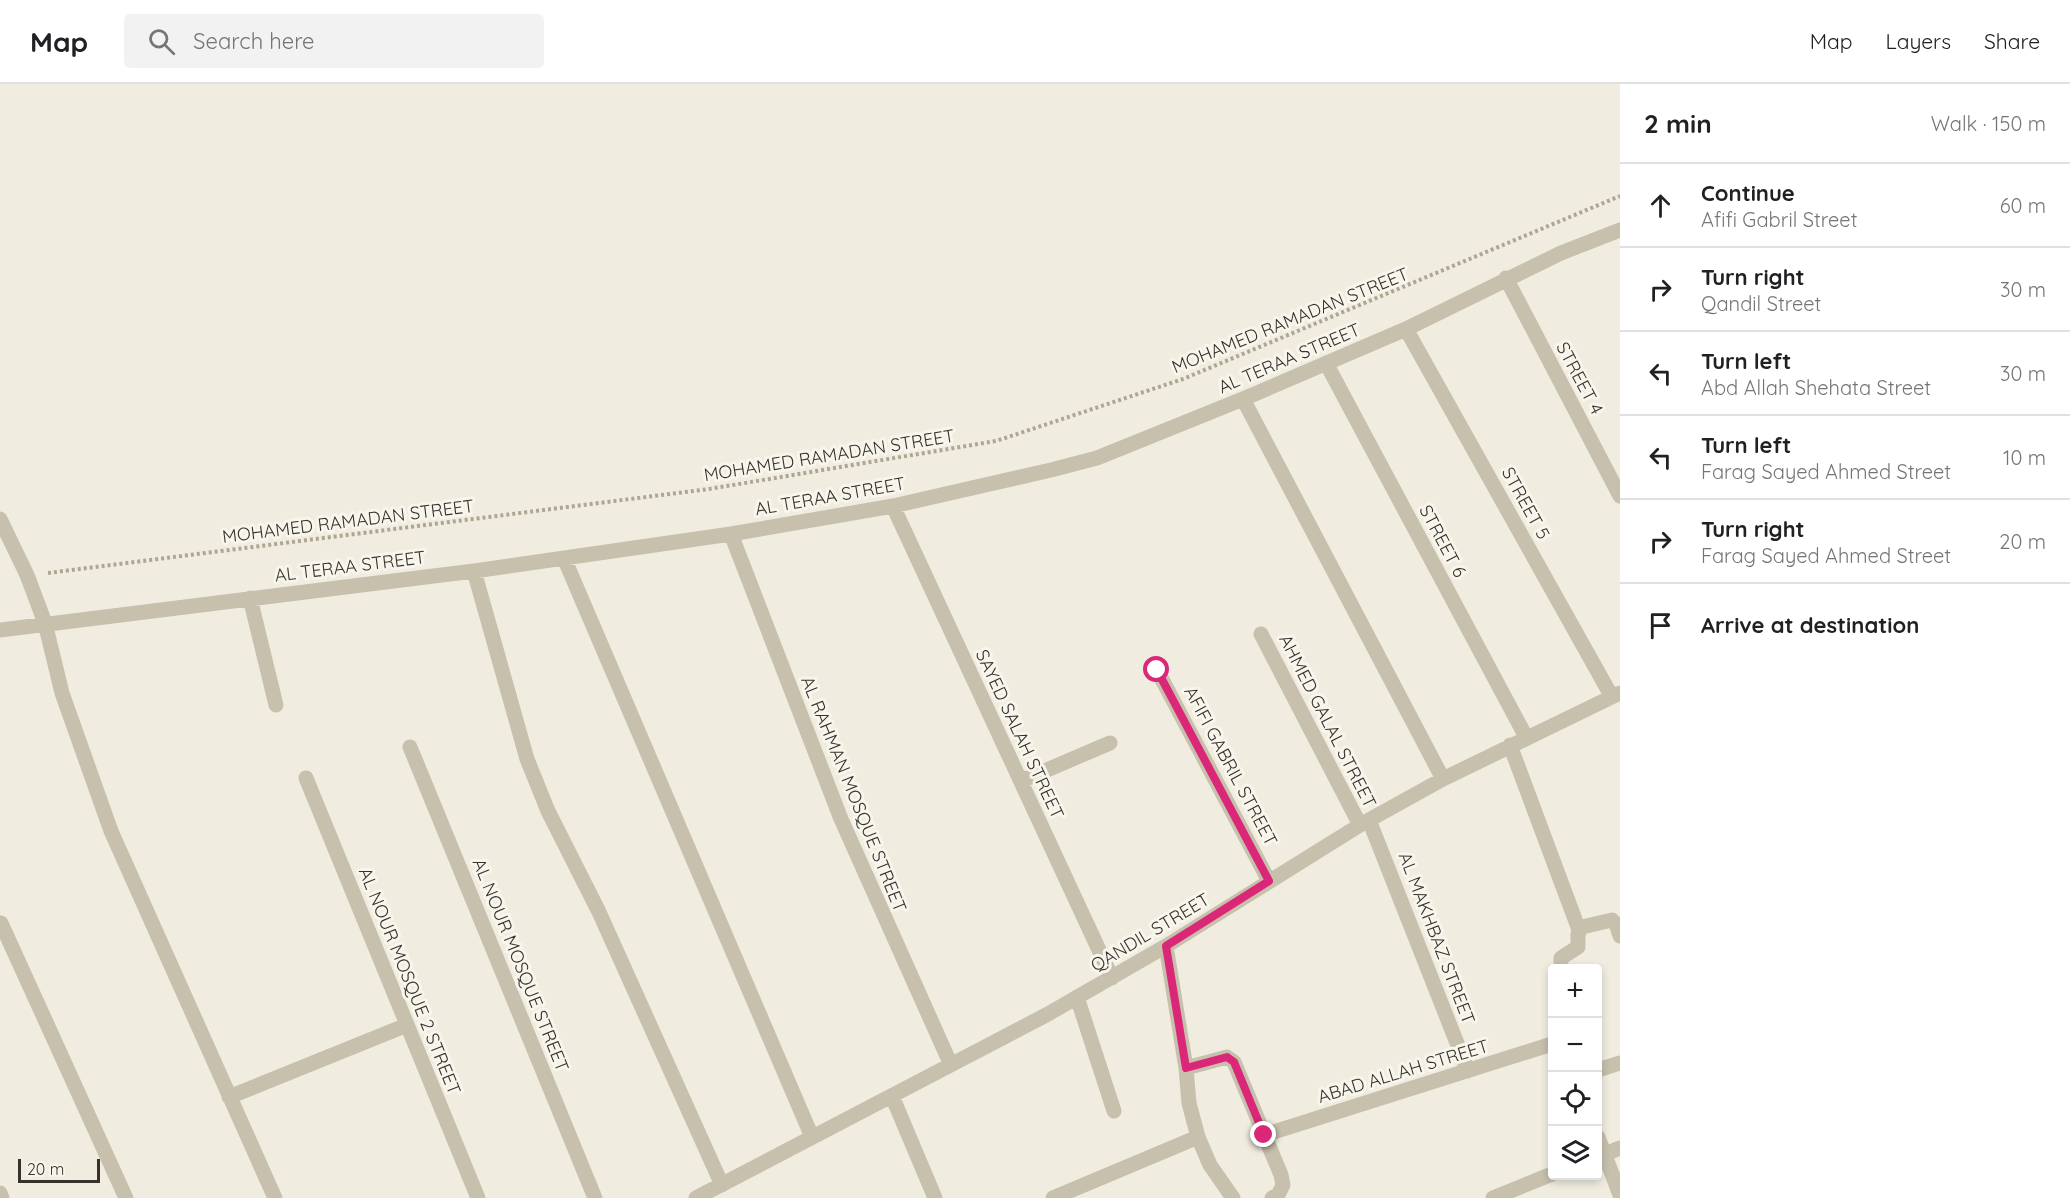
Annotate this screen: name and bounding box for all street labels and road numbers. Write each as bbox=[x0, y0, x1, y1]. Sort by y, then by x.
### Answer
street label: MOHAMED RAMADAN STREET bbox=[1168, 262, 1412, 378]
street label: AL TERAA STREET bbox=[1215, 318, 1364, 398]
street label: STREET 4 bbox=[1551, 338, 1609, 418]
street label: MOHAMED RAMADAN STREET bbox=[702, 424, 956, 486]
street label: STREET 5 bbox=[1497, 463, 1555, 543]
street label: AL TERAA STREET bbox=[753, 471, 907, 521]
street label: MOHAMED RAMADAN STREET bbox=[221, 494, 475, 548]
street label: STREET 6 bbox=[1414, 501, 1472, 582]
street label: AL TERAA STREET bbox=[273, 545, 427, 587]
street label: AHMED GALAL STREET bbox=[1274, 630, 1382, 812]
street label: SAYED SALAH STREET bbox=[971, 646, 1069, 823]
street label: AL RAHMAN MOSQUE STREET bbox=[796, 673, 912, 915]
street label: AFIFI GABRIL STREET bbox=[1179, 682, 1283, 850]
street label: AL MAKHBAZ STREET bbox=[1394, 849, 1480, 1027]
street label: AL NOUR MOSQUE STREET bbox=[468, 855, 574, 1075]
street label: AL NOUR MOSQUE 2 STREET bbox=[354, 864, 466, 1098]
street label: QANDIL STREET bbox=[1086, 887, 1214, 977]
street label: ABAD ALLAH STREET bbox=[1315, 1034, 1491, 1108]

